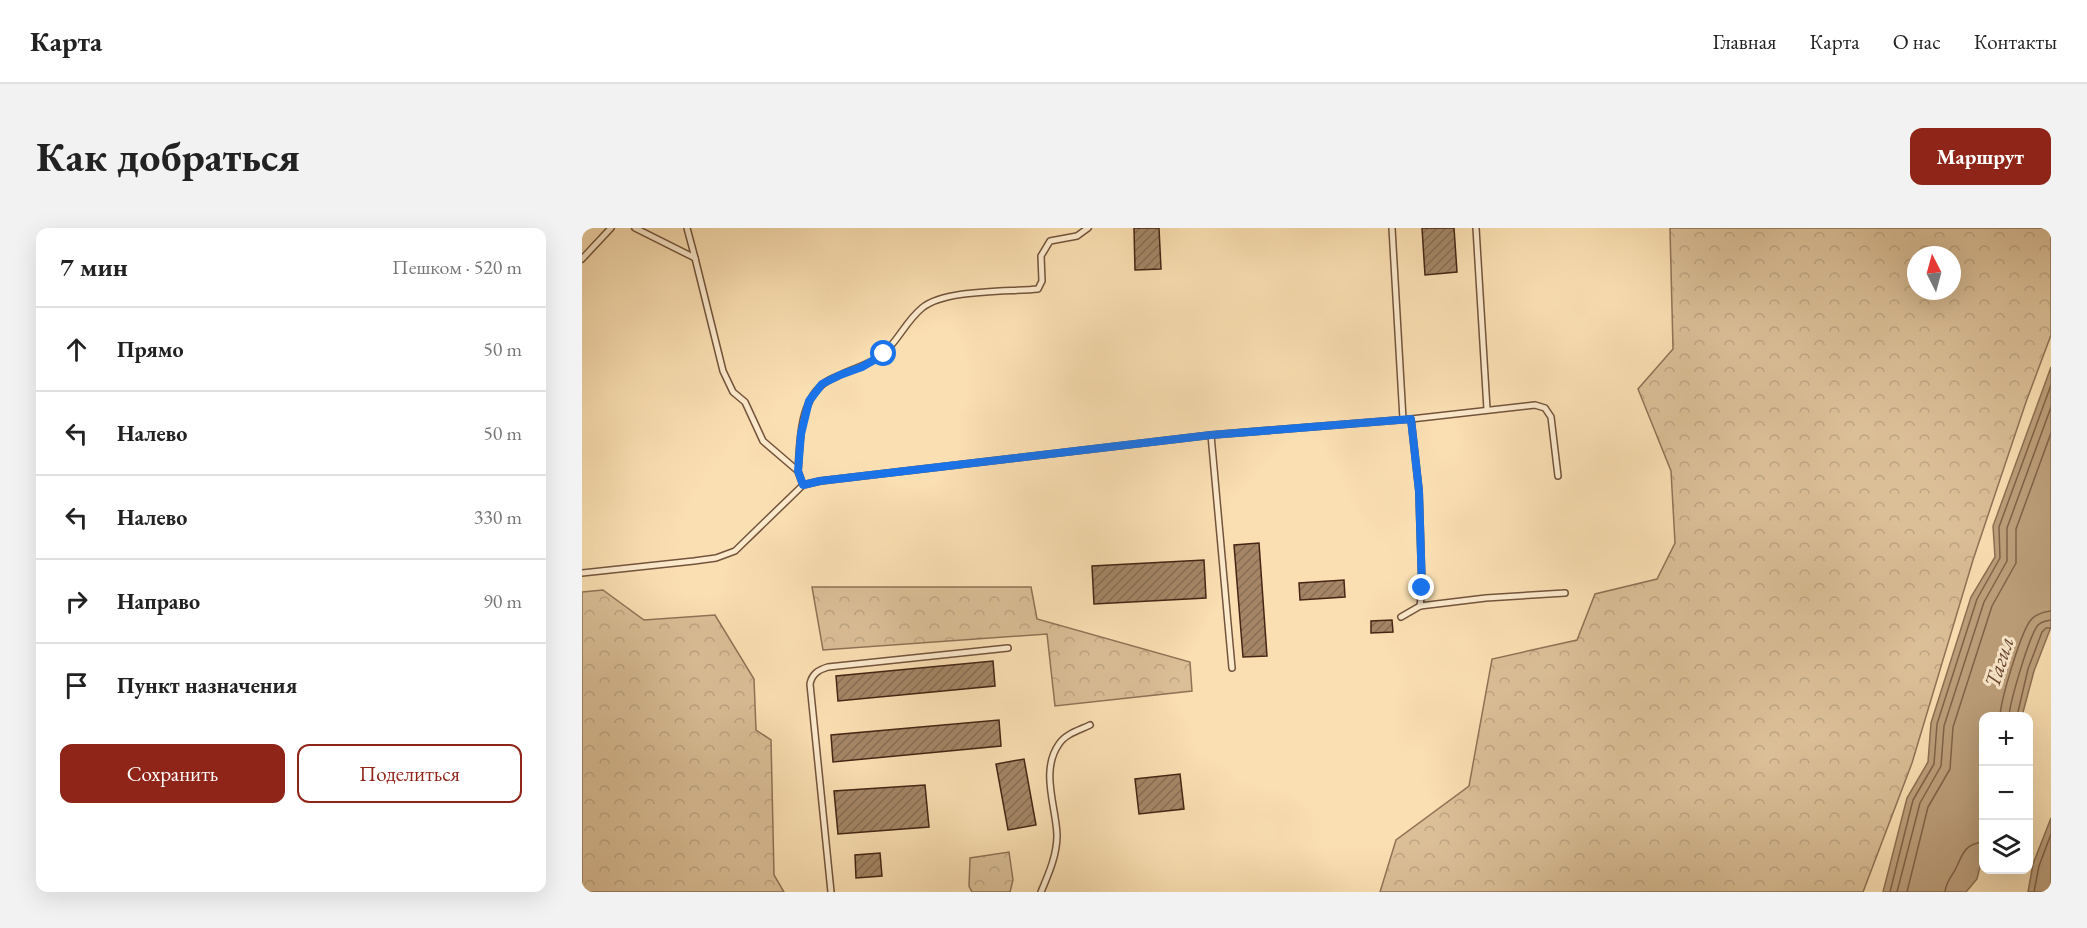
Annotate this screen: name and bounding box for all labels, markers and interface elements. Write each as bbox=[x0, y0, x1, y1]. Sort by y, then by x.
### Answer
text: Карта bbox=[30, 23, 102, 59]
text: Главная bbox=[1712, 28, 1776, 55]
text: Карта bbox=[1809, 28, 1860, 55]
text: О нас bbox=[1893, 28, 1941, 55]
text: Контакты bbox=[1974, 28, 2057, 55]
button: Маршрут bbox=[1910, 128, 2051, 185]
text: Как добраться bbox=[36, 129, 300, 184]
north arrow bbox=[1907, 246, 1961, 300]
text: 7 мин bbox=[60, 250, 128, 284]
text: Пешком · 520 m bbox=[392, 254, 522, 280]
icon: ahead bbox=[60, 333, 93, 366]
text: Прямо bbox=[117, 335, 184, 364]
text: 50 m bbox=[483, 336, 522, 362]
route start bbox=[870, 340, 896, 366]
icon: left bbox=[60, 417, 93, 450]
text: Налево bbox=[117, 419, 187, 448]
text: 50 m bbox=[483, 420, 522, 446]
icon: left bbox=[60, 501, 93, 534]
text: Налево bbox=[117, 503, 187, 532]
text: 330 m bbox=[474, 504, 522, 530]
route end bbox=[1408, 574, 1434, 600]
icon: right bbox=[60, 585, 93, 618]
text: Направо bbox=[117, 587, 200, 616]
text: 90 m bbox=[483, 588, 522, 614]
water label: Тагил bbox=[1977, 633, 2021, 691]
icon: arrive bbox=[60, 669, 93, 702]
text: Пункт назначения bbox=[117, 671, 297, 700]
map controls bbox=[1979, 712, 2033, 874]
button: + bbox=[1979, 712, 2033, 766]
button: Сохранить bbox=[60, 744, 285, 803]
button: Поделиться bbox=[297, 744, 522, 803]
button: − bbox=[1979, 766, 2033, 820]
button: layers bbox=[1979, 820, 2033, 874]

